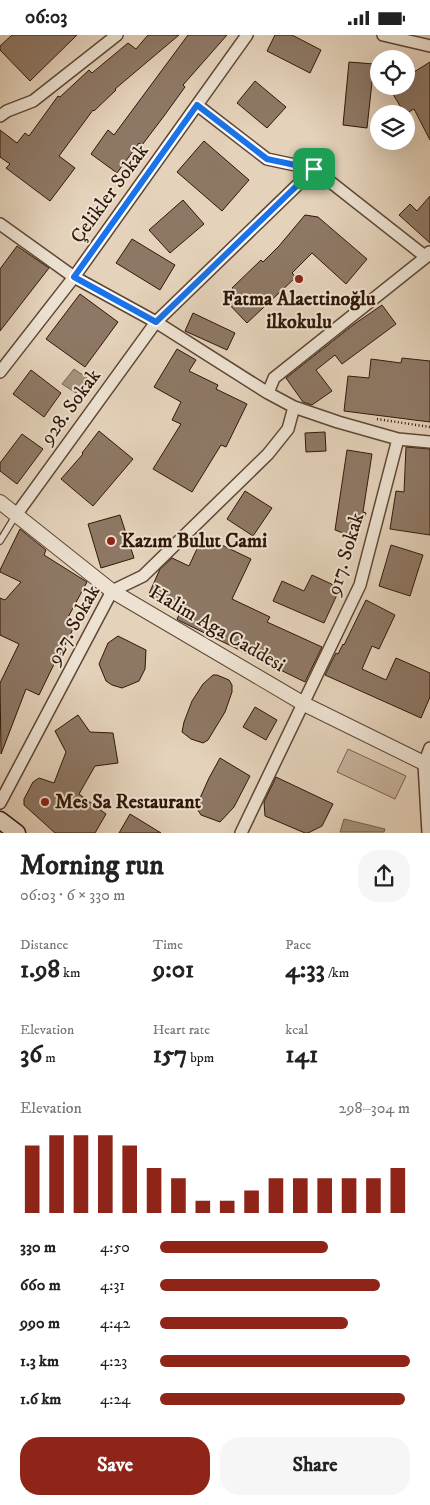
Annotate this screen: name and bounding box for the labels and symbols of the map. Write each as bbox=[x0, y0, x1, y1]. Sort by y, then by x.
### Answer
street label: Çelikler Sokak bbox=[65, 139, 155, 249]
pin bbox=[293, 148, 335, 190]
marker: Fatma Alaettinoğlu ilkokulu bbox=[293, 273, 305, 285]
place label: Fatma Alaettinoğlu ilkokulu bbox=[222, 287, 376, 335]
street label: 928. Sokak bbox=[35, 364, 107, 450]
street label: 917. Sokak bbox=[321, 510, 370, 599]
place label: Kazım Bulut Cami bbox=[121, 529, 267, 554]
marker: Kazım Bulut Cami bbox=[105, 535, 117, 547]
street label: Halim Aga Caddesi bbox=[145, 580, 289, 678]
street label: 927. Sokak bbox=[41, 581, 106, 670]
place label: Mes Sa Restaurant bbox=[55, 790, 202, 815]
marker: Mes Sa Restaurant bbox=[39, 796, 51, 808]

